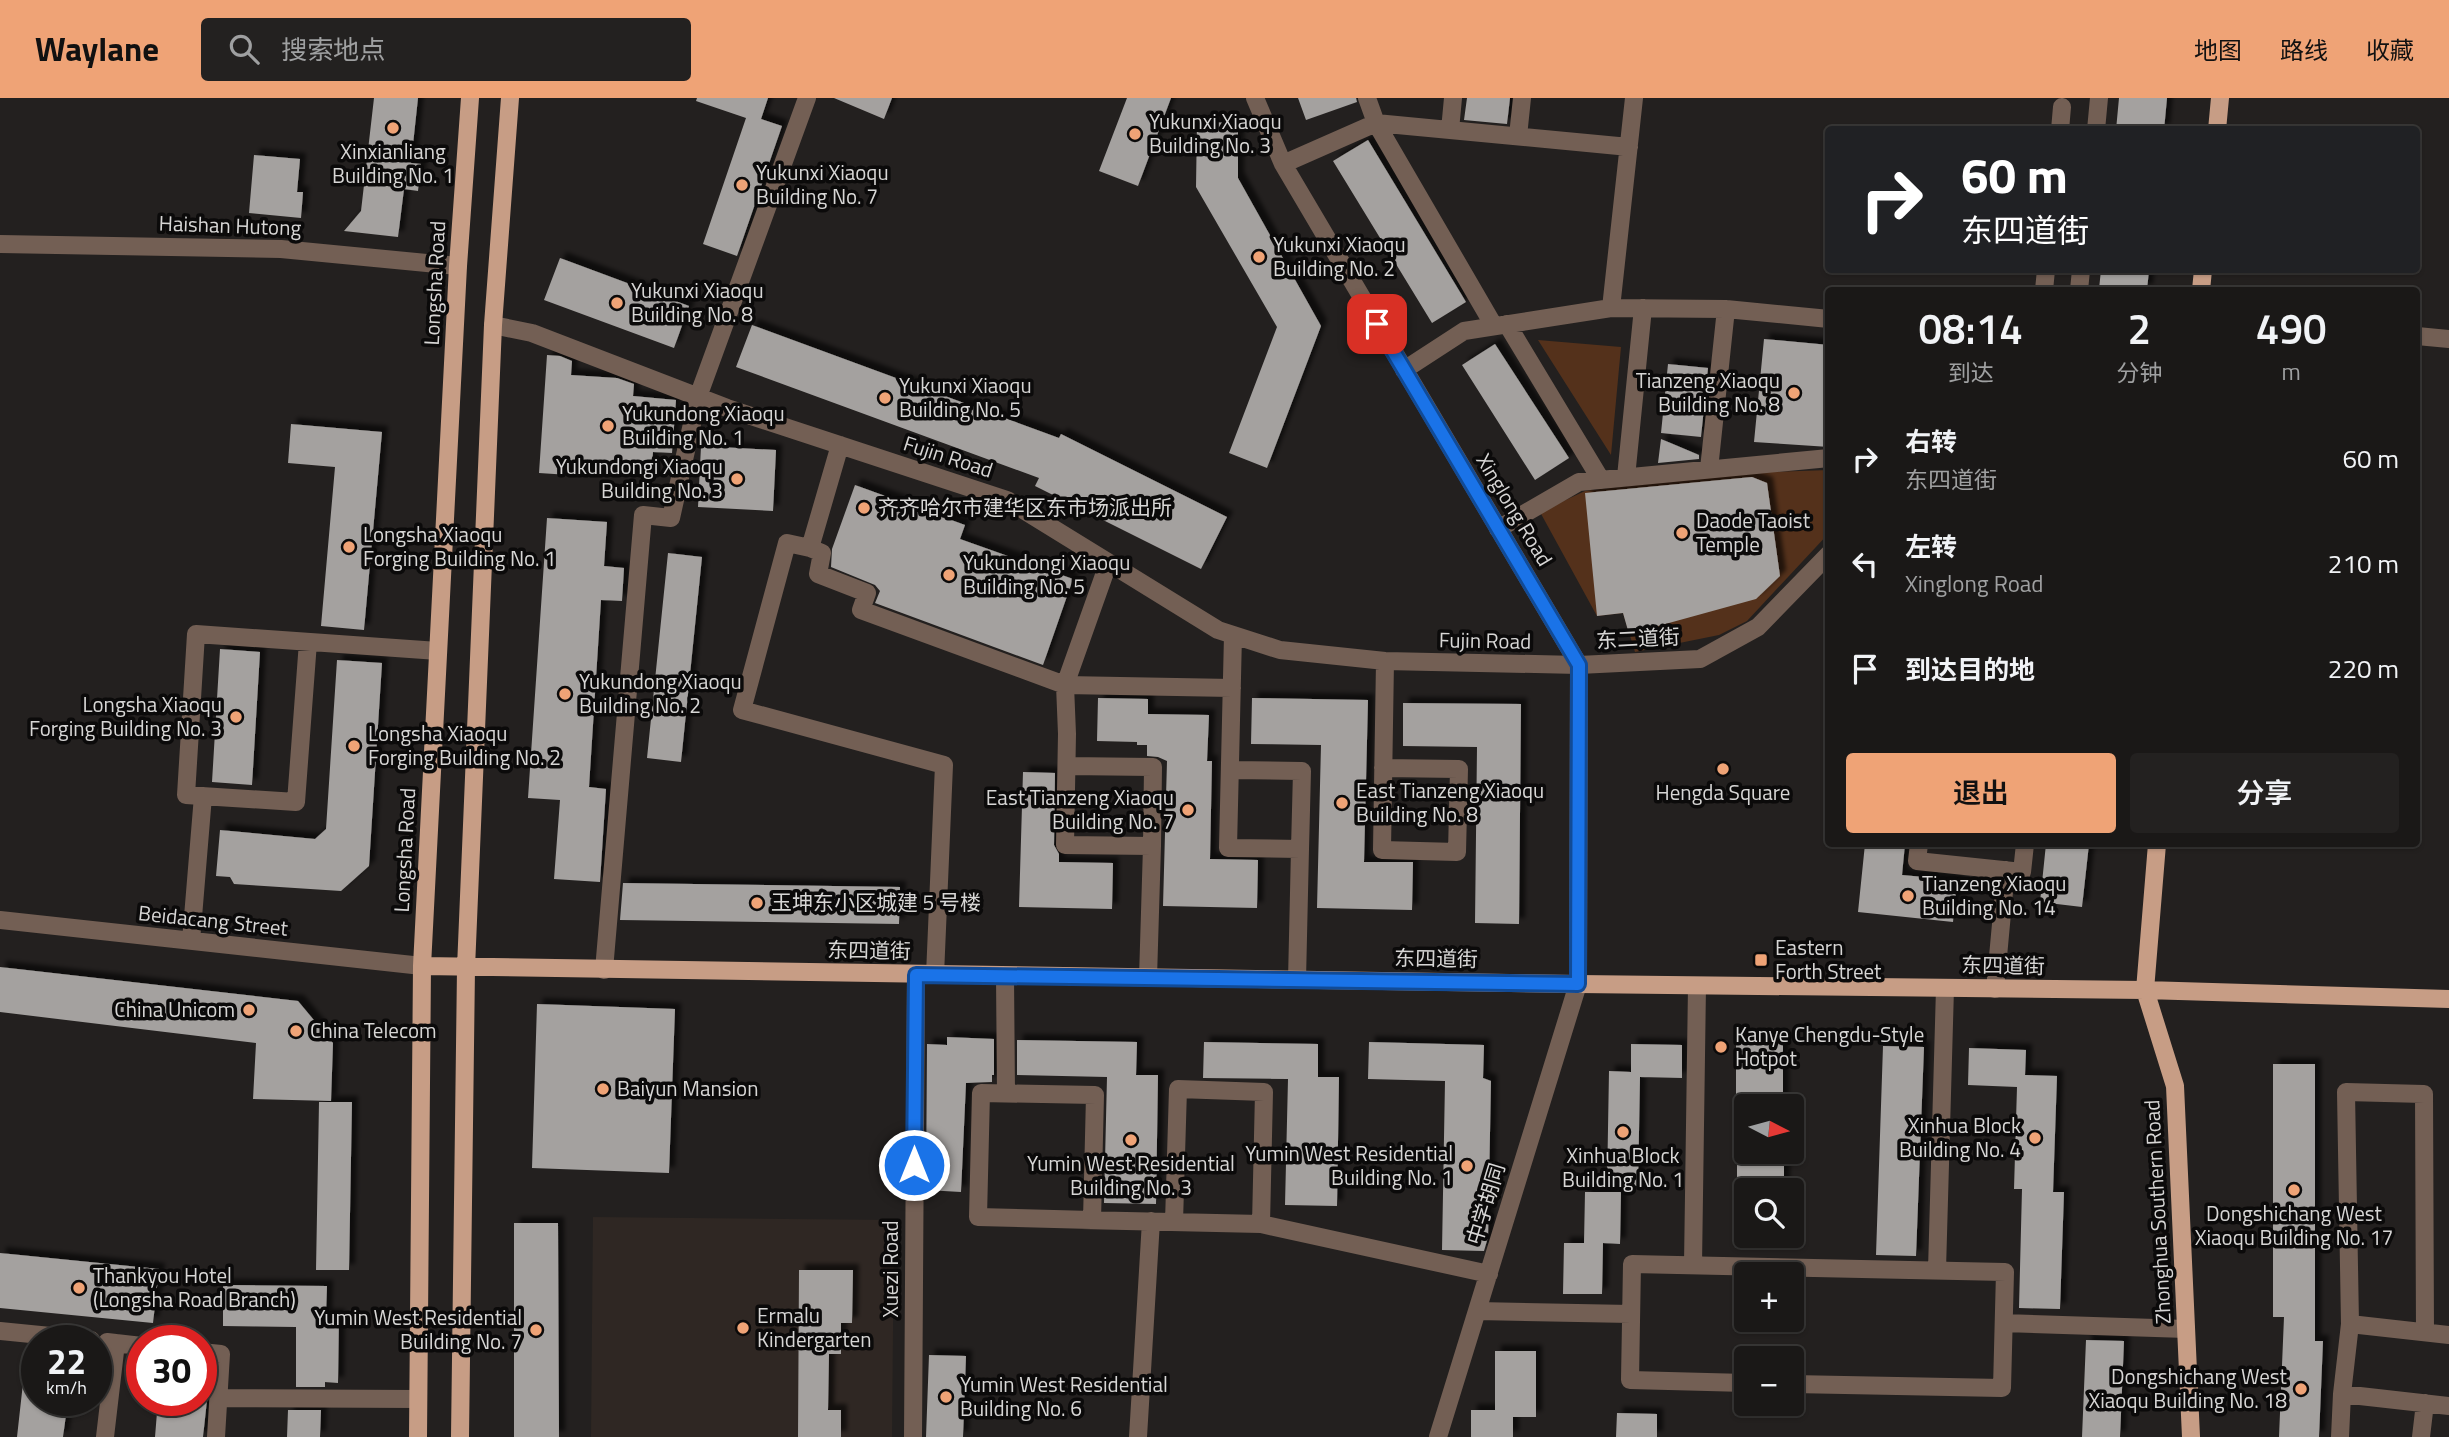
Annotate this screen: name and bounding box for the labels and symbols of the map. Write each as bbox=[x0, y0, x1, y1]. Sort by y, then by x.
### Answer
place label: Yukunxi Xiaoqu Building No. 3 bbox=[1149, 105, 1282, 161]
marker: Xinxianliang Building No. 1 bbox=[385, 120, 401, 136]
marker: Yukunxi Xiaoqu Building No. 3 bbox=[1127, 126, 1143, 142]
place label: Xinxianliang Building No. 1 bbox=[332, 135, 454, 191]
place label: Yukunxi Xiaoqu Building No. 7 bbox=[756, 156, 889, 212]
marker: Yukunxi Xiaoqu Building No. 7 bbox=[734, 177, 750, 193]
street label: Haishan Hutong bbox=[158, 207, 302, 243]
street label: Longsha Road bbox=[415, 220, 453, 346]
place label: Yukunxi Xiaoqu Building No. 2 bbox=[1273, 228, 1406, 284]
marker: Yukunxi Xiaoqu Building No. 2 bbox=[1251, 249, 1267, 265]
place label: Yukunxi Xiaoqu Building No. 8 bbox=[631, 274, 764, 330]
pin bbox=[1347, 294, 1407, 354]
marker: Yukunxi Xiaoqu Building No. 8 bbox=[609, 295, 625, 311]
place label: Tianzeng Xiaoqu Building No. 8 bbox=[1636, 364, 1780, 420]
place label: Yukunxi Xiaoqu Building No. 5 bbox=[899, 369, 1032, 425]
marker: Tianzeng Xiaoqu Building No. 8 bbox=[1786, 385, 1802, 401]
marker: Yukunxi Xiaoqu Building No. 5 bbox=[877, 390, 893, 406]
place label: Yukundong Xiaoqu Building No. 1 bbox=[622, 397, 785, 453]
marker: Yukundong Xiaoqu Building No. 1 bbox=[600, 418, 616, 434]
street label: Fujin Road bbox=[899, 427, 997, 486]
street label: Xinglong Road bbox=[1469, 447, 1561, 572]
place label: Yukundongi Xiaoqu Building No. 3 bbox=[556, 450, 723, 506]
marker: Yukundongi Xiaoqu Building No. 3 bbox=[729, 471, 745, 487]
place label: 齐齐哈尔市建华区东市场派出所 bbox=[878, 491, 1172, 523]
marker: 齐齐哈尔市建华区东市场派出所 bbox=[856, 500, 872, 516]
place label: Daode Taoist Temple bbox=[1696, 504, 1811, 560]
place label: Longsha Xiaoqu Forging Building No. 1 bbox=[363, 518, 556, 574]
marker: Daode Taoist Temple bbox=[1674, 525, 1690, 541]
marker: Longsha Xiaoqu Forging Building No. 1 bbox=[341, 539, 357, 555]
place label: Yukundongi Xiaoqu Building No. 5 bbox=[963, 546, 1130, 602]
marker: Yukundongi Xiaoqu Building No. 5 bbox=[941, 567, 957, 583]
street label: 东二道街 bbox=[1595, 620, 1681, 656]
street label: Fujin Road bbox=[1439, 623, 1531, 657]
place label: Yukundong Xiaoqu Building No. 2 bbox=[579, 665, 742, 721]
marker: Yukundong Xiaoqu Building No. 2 bbox=[557, 686, 573, 702]
place label: Longsha Xiaoqu Forging Building No. 3 bbox=[29, 688, 222, 744]
marker: Longsha Xiaoqu Forging Building No. 3 bbox=[228, 709, 244, 725]
place label: Longsha Xiaoqu Forging Building No. 2 bbox=[368, 717, 561, 773]
marker: Longsha Xiaoqu Forging Building No. 2 bbox=[346, 738, 362, 754]
marker: Hengda Square bbox=[1715, 761, 1731, 777]
place label: East Tianzeng Xiaoqu Building No. 8 bbox=[1356, 774, 1544, 830]
place label: Hengda Square bbox=[1656, 776, 1790, 808]
place label: East Tianzeng Xiaoqu Building No. 7 bbox=[986, 781, 1174, 837]
street label: Longsha Road bbox=[385, 787, 423, 913]
marker: East Tianzeng Xiaoqu Building No. 8 bbox=[1334, 795, 1350, 811]
marker: East Tianzeng Xiaoqu Building No. 7 bbox=[1180, 802, 1196, 818]
place label: Tianzeng Xiaoqu Building No. 14 bbox=[1922, 867, 2066, 923]
place label: 玉坤东小区城建 5 号楼 bbox=[771, 886, 981, 918]
marker: Tianzeng Xiaoqu Building No. 14 bbox=[1900, 888, 1916, 904]
marker: 玉坤东小区城建 5 号楼 bbox=[749, 895, 765, 911]
street label: Beidacang Street bbox=[137, 896, 290, 944]
place label: Eastern Forth Street bbox=[1775, 931, 1882, 987]
street label: 东四道街 bbox=[827, 933, 911, 967]
street label: 东四道街 bbox=[1394, 941, 1478, 975]
street label: 东四道街 bbox=[1961, 948, 2045, 982]
marker: Eastern Forth Street bbox=[1753, 952, 1769, 968]
place label: China Unicom bbox=[114, 993, 235, 1025]
marker: China Unicom bbox=[241, 1002, 257, 1018]
place label: China Telecom bbox=[310, 1014, 437, 1046]
place label: Kanye Chengdu-Style Hotpot bbox=[1735, 1018, 1924, 1074]
marker: China Telecom bbox=[288, 1023, 304, 1039]
marker: Kanye Chengdu-Style Hotpot bbox=[1713, 1039, 1729, 1055]
place label: Baiyun Mansion bbox=[617, 1072, 758, 1104]
marker: Baiyun Mansion bbox=[595, 1081, 611, 1097]
north arrow bbox=[1734, 1094, 1804, 1164]
street label: Zhonghua Southern Road bbox=[2135, 1099, 2179, 1325]
place label: Xinhua Block Building No. 4 bbox=[1899, 1109, 2021, 1165]
marker: Xinhua Block Building No. 1 bbox=[1615, 1124, 1631, 1140]
position arrow bbox=[877, 1128, 951, 1202]
marker: Xinhua Block Building No. 4 bbox=[2027, 1130, 2043, 1146]
marker: Yumin West Residential Building No. 3 bbox=[1123, 1132, 1139, 1148]
place label: Yumin West Residential Building No. 1 bbox=[1245, 1137, 1453, 1193]
place label: Xinhua Block Building No. 1 bbox=[1562, 1139, 1684, 1195]
place label: Yumin West Residential Building No. 3 bbox=[1027, 1147, 1235, 1203]
marker: Yumin West Residential Building No. 1 bbox=[1459, 1158, 1475, 1174]
street label: 中学胡同 bbox=[1457, 1159, 1513, 1249]
marker: Dongshichang West Xiaoqu Building No. 17 bbox=[2286, 1182, 2302, 1198]
place label: Dongshichang West Xiaoqu Building No. 17 bbox=[2195, 1197, 2393, 1253]
street label: Xuezi Road bbox=[874, 1220, 906, 1318]
place label: Thankyou Hotel (Longsha Road Branch) bbox=[93, 1259, 296, 1315]
marker: Thankyou Hotel (Longsha Road Branch) bbox=[71, 1280, 87, 1296]
place label: Ermalu Kindergarten bbox=[757, 1299, 872, 1355]
place label: Yumin West Residential Building No. 7 bbox=[314, 1301, 522, 1357]
marker: Ermalu Kindergarten bbox=[735, 1320, 751, 1336]
marker: Yumin West Residential Building No. 7 bbox=[528, 1322, 544, 1338]
speed limit sign: 30 bbox=[126, 1325, 217, 1416]
place label: Dongshichang West Xiaoqu Building No. 18 bbox=[2088, 1360, 2288, 1416]
place label: Yumin West Residential Building No. 6 bbox=[960, 1368, 1168, 1424]
marker: Dongshichang West Xiaoqu Building No. 18 bbox=[2293, 1381, 2309, 1397]
marker: Yumin West Residential Building No. 6 bbox=[938, 1389, 954, 1405]

